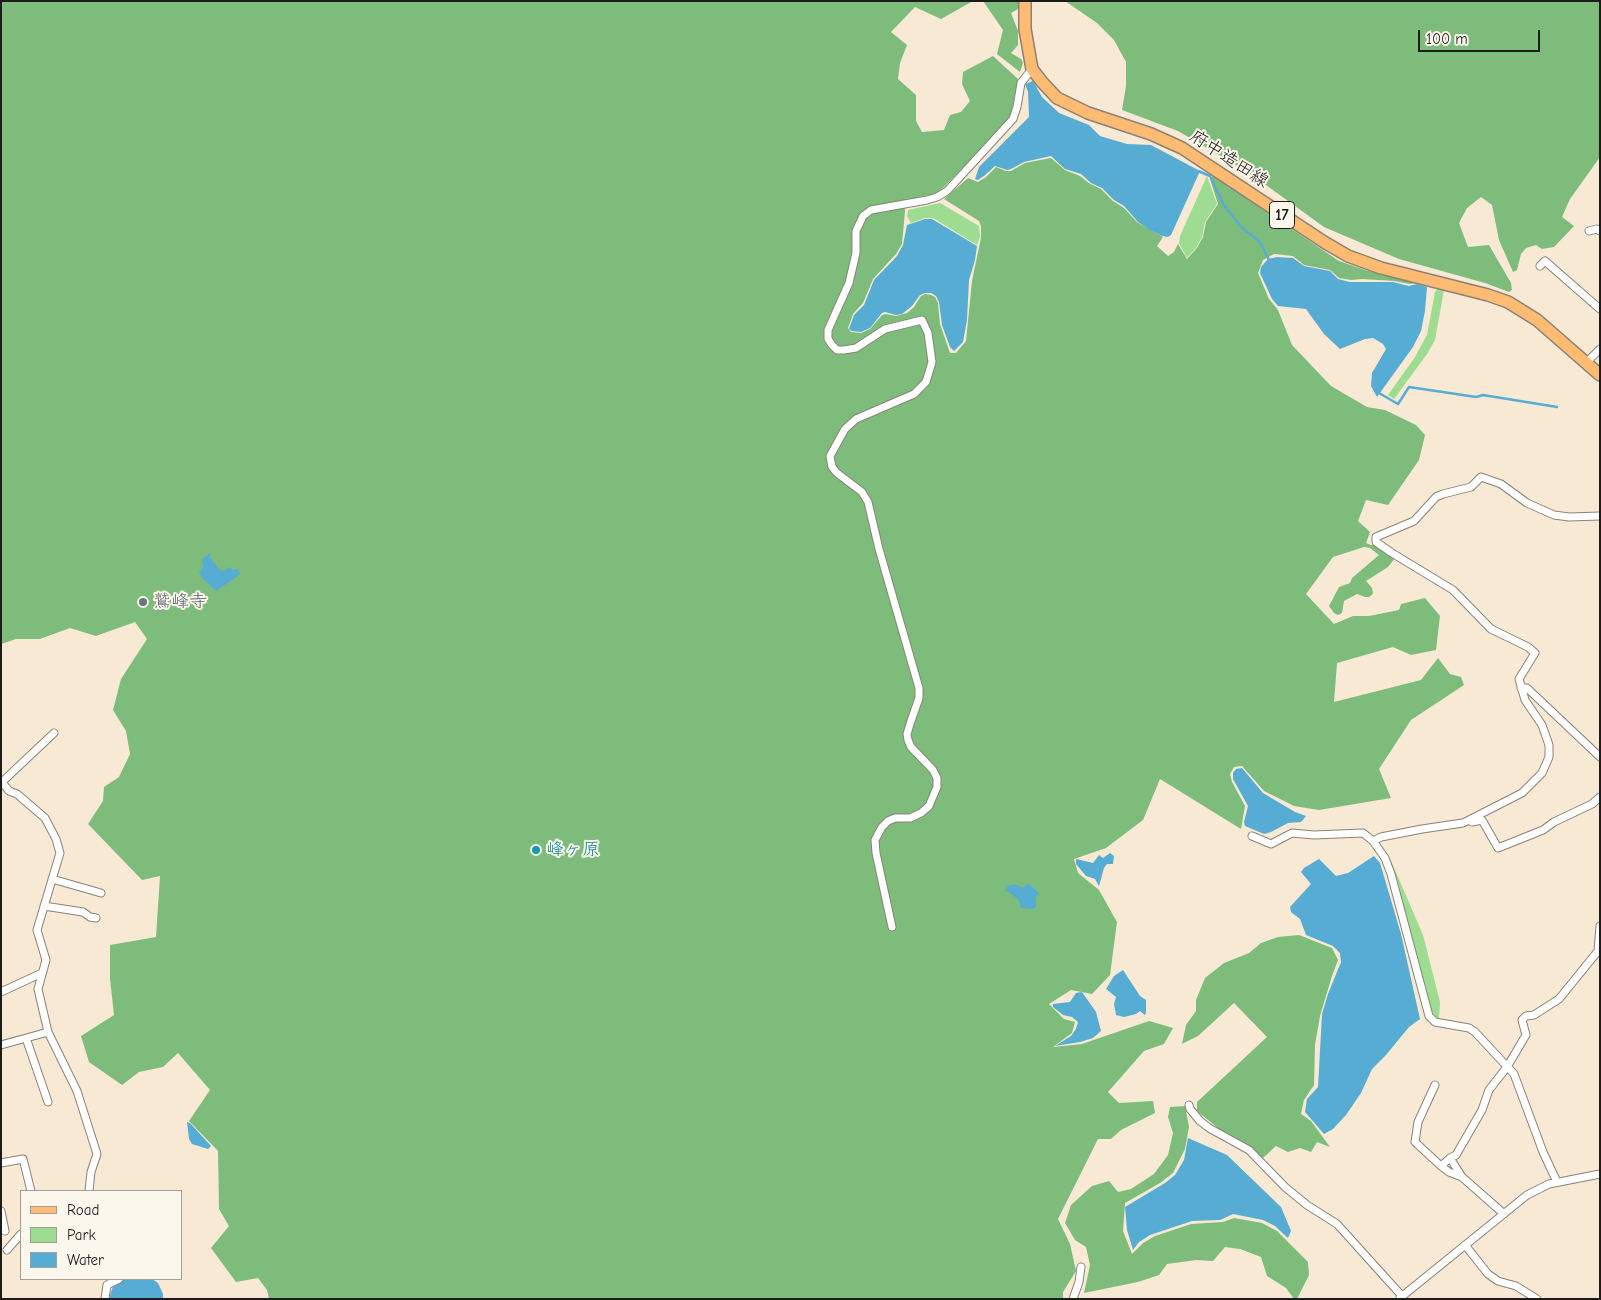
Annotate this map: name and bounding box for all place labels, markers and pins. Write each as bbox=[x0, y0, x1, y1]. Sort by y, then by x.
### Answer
place label: 鷲峰寺 bbox=[153, 591, 207, 613]
marker: 鷲峰寺 bbox=[137, 596, 149, 608]
place label: 峰ヶ原 bbox=[546, 839, 600, 861]
marker: 峰ヶ原 bbox=[530, 844, 542, 856]

